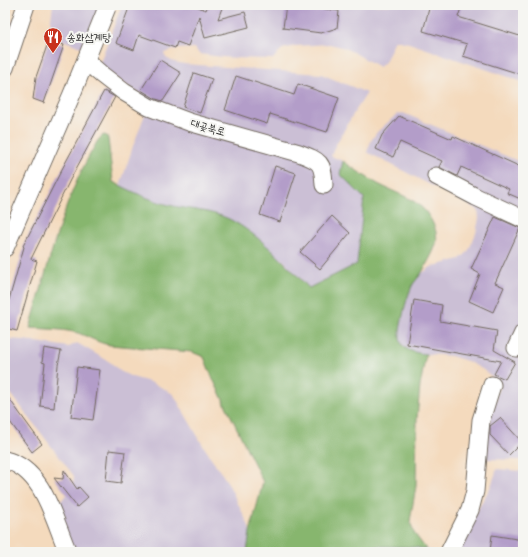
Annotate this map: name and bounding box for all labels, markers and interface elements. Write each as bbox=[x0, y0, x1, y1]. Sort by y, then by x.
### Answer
restaurant icon: 송화삼계탕 bbox=[42, 26, 64, 54]
place label: 송화삼계탕 bbox=[67, 30, 111, 44]
street label: 대곶북로 bbox=[189, 115, 227, 139]

